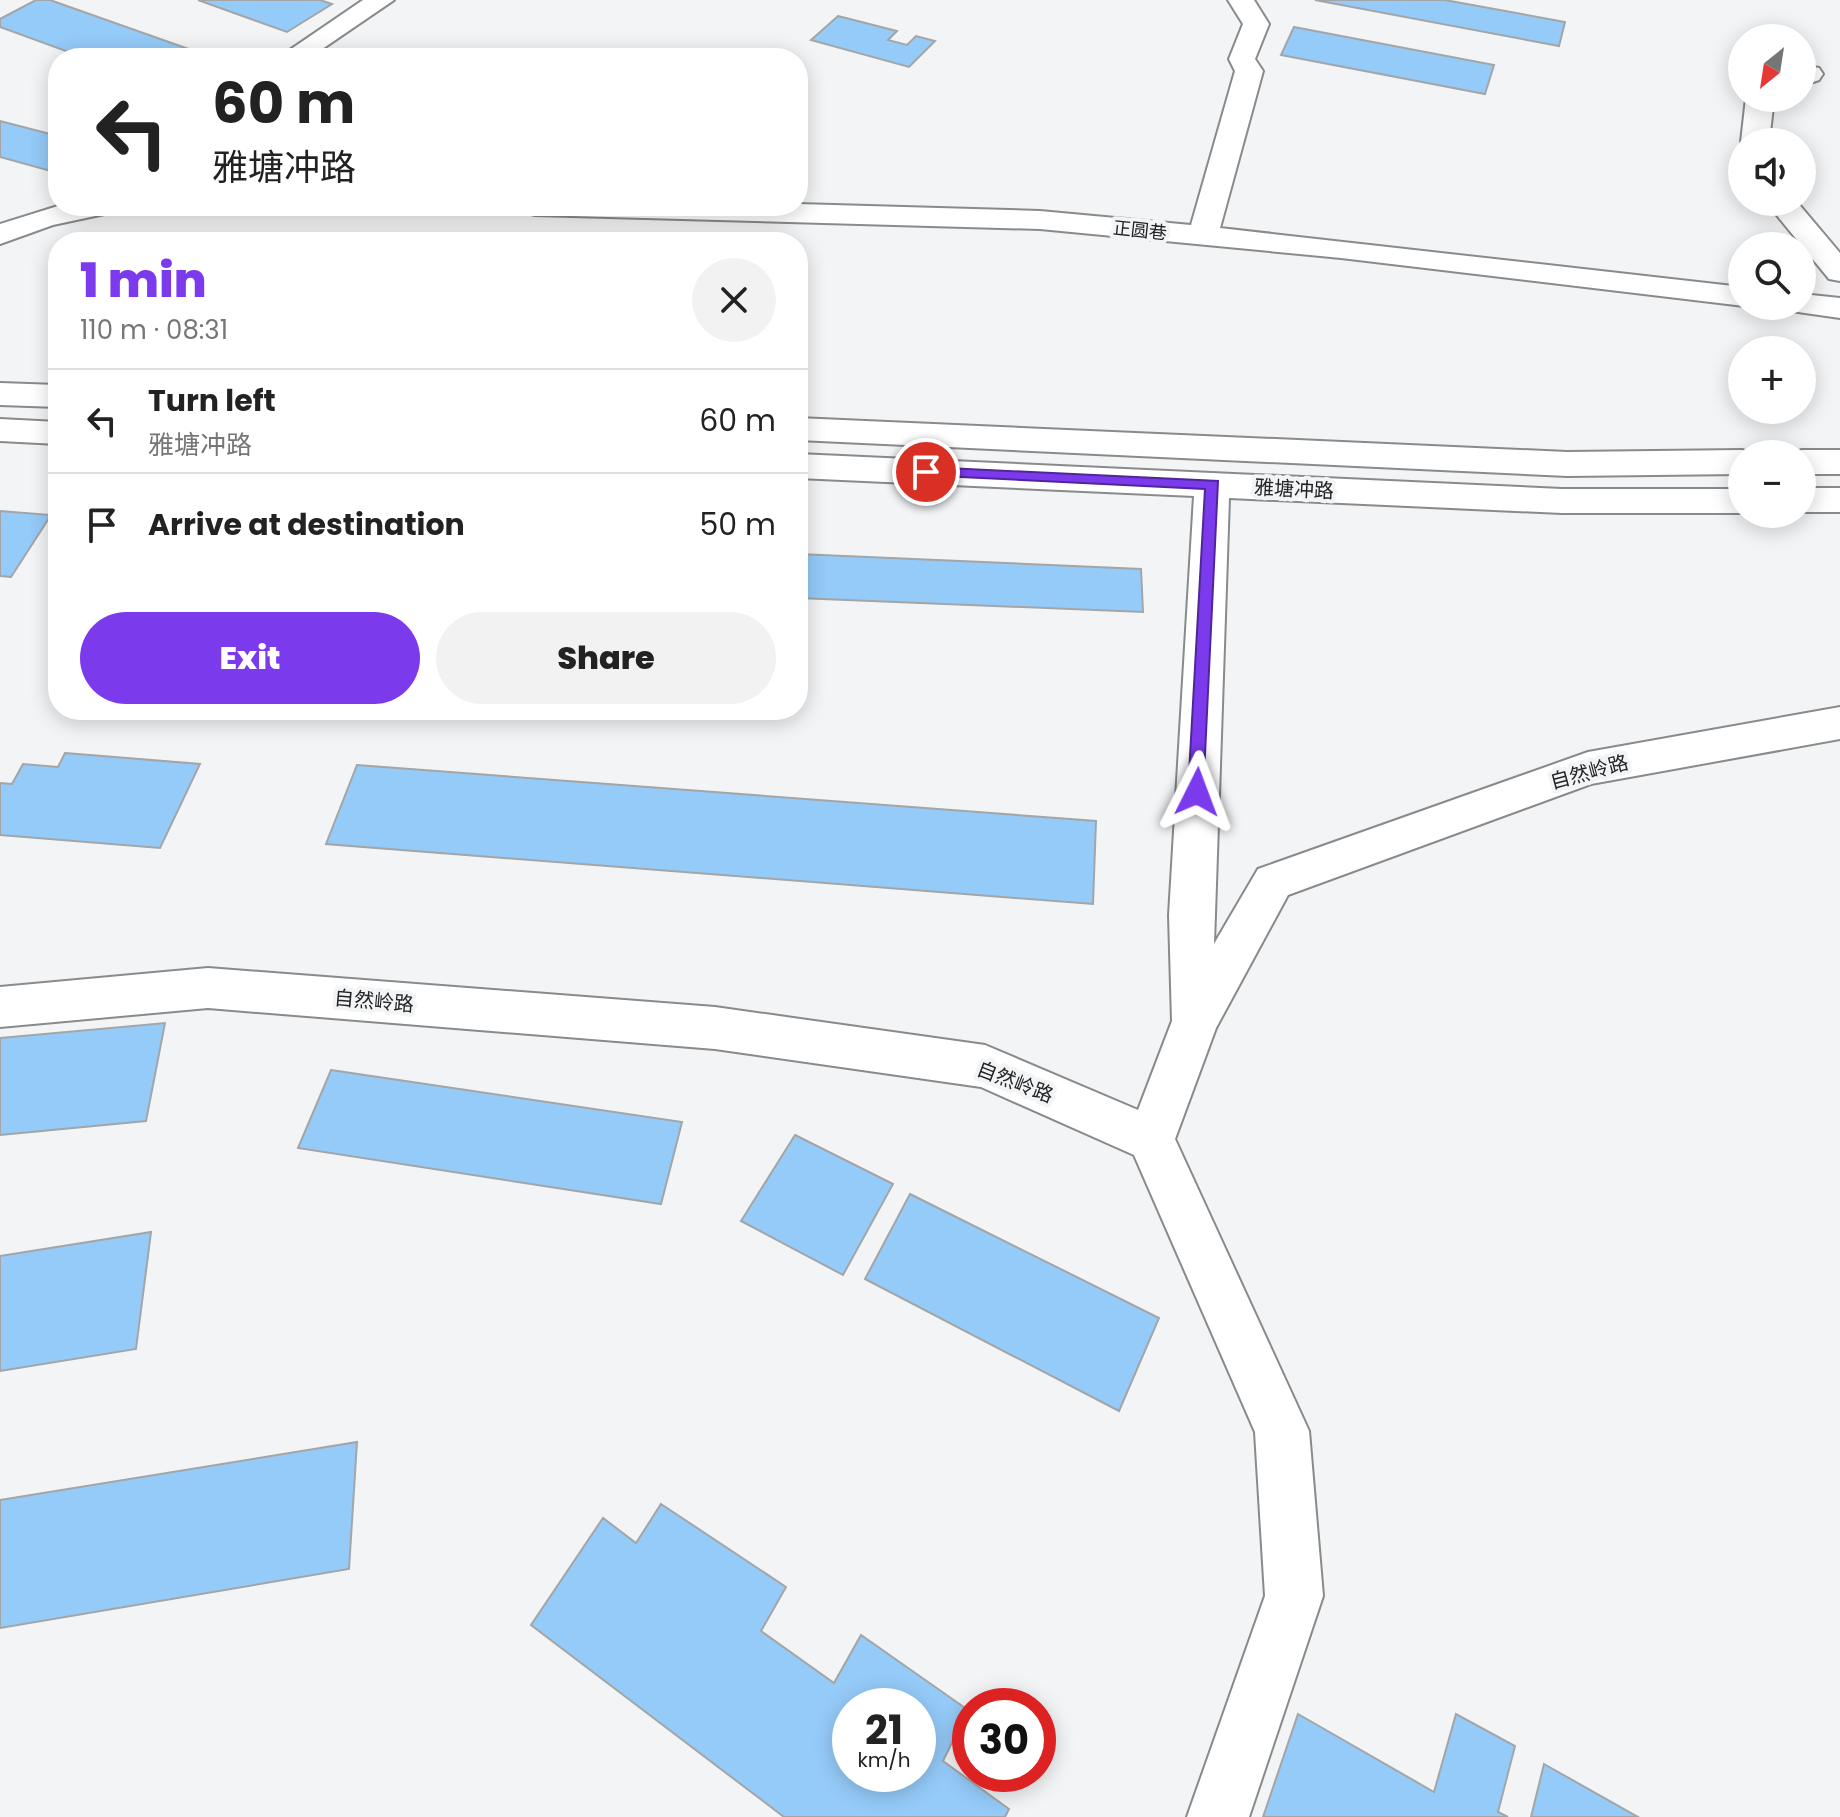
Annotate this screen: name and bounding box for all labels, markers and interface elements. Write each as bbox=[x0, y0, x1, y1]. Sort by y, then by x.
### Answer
north arrow bbox=[1728, 24, 1816, 112]
map controls bbox=[1728, 24, 1816, 528]
text: 60 m bbox=[212, 64, 355, 143]
icon: left bbox=[80, 80, 184, 184]
button: sound bbox=[1728, 128, 1816, 216]
text: 雅塘冲路 bbox=[212, 142, 356, 193]
street label: 正圆巷 bbox=[1112, 215, 1168, 245]
button: search bbox=[1728, 232, 1816, 320]
text: 1 min bbox=[80, 247, 207, 314]
button: close bbox=[692, 258, 776, 342]
text: 110 m · 08:31 bbox=[80, 312, 228, 348]
button: + bbox=[1728, 336, 1816, 424]
text: Turn left bbox=[148, 379, 276, 422]
icon: left bbox=[80, 399, 124, 443]
text: 60 m bbox=[699, 399, 776, 442]
text: 雅塘冲路 bbox=[148, 427, 252, 463]
pin bbox=[892, 438, 960, 506]
button: − bbox=[1728, 440, 1816, 528]
icon: arrive bbox=[904, 450, 948, 494]
street label: 雅塘冲路 bbox=[1253, 473, 1335, 505]
icon: arrive bbox=[80, 503, 124, 547]
text: Arrive at destination bbox=[148, 503, 465, 546]
text: 50 m bbox=[699, 503, 776, 546]
button: Exit bbox=[80, 612, 420, 704]
button: Share bbox=[436, 612, 776, 704]
street label: 自然岭路 bbox=[1547, 748, 1631, 796]
position arrow bbox=[1155, 750, 1239, 834]
street label: 自然岭路 bbox=[333, 984, 415, 1018]
street label: 自然岭路 bbox=[973, 1055, 1057, 1109]
speed limit sign: 30 bbox=[952, 1688, 1056, 1792]
text: 21 bbox=[865, 1702, 903, 1758]
text: km/h bbox=[857, 1746, 911, 1774]

